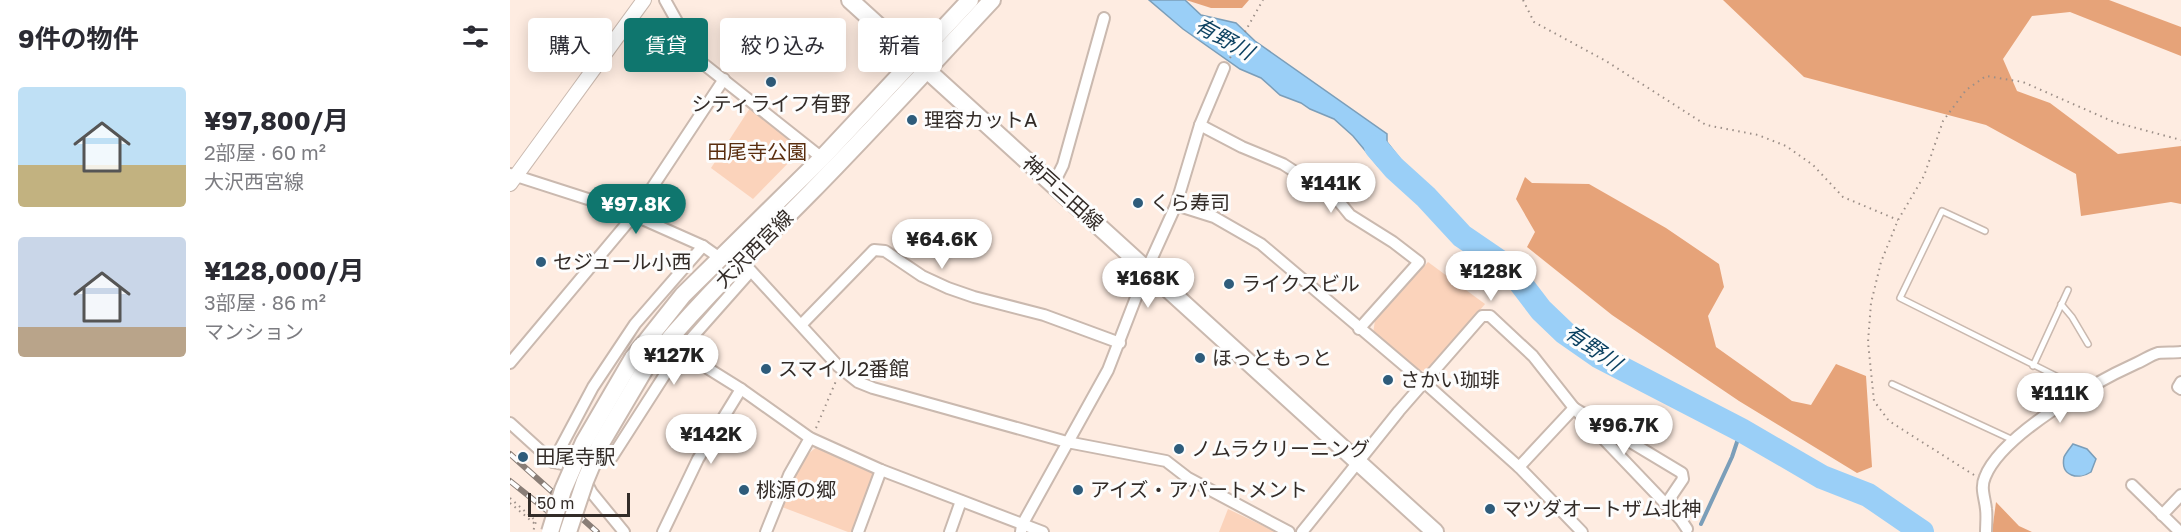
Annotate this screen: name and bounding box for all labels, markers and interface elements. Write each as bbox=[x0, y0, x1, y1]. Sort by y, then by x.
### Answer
water label: 有野川 bbox=[1191, 11, 1260, 66]
chip: 購入 bbox=[528, 18, 612, 72]
chip: 賃貸 bbox=[624, 18, 708, 72]
chip: 絞り込み bbox=[720, 18, 846, 72]
chip: 新着 bbox=[858, 18, 942, 72]
icon: filters bbox=[459, 20, 492, 53]
text: 9件の物件 bbox=[18, 23, 139, 54]
marker: シティライフ有野 bbox=[764, 75, 778, 89]
place label: シティライフ有野 bbox=[692, 91, 850, 115]
text: ¥97,800/月 bbox=[204, 105, 349, 136]
place label: 理容カットA bbox=[924, 107, 1037, 131]
icon: home bbox=[66, 111, 138, 183]
marker: 理容カットA bbox=[905, 113, 919, 127]
park label: 田尾寺公園 bbox=[707, 139, 807, 163]
text: 2部屋 · 60 m² bbox=[204, 140, 326, 164]
street label: 神戸三田線 bbox=[1018, 150, 1109, 235]
pin: ¥141K bbox=[1289, 163, 1373, 214]
text: 大沢西宮線 bbox=[204, 169, 304, 193]
text: ¥141K bbox=[1301, 170, 1361, 194]
pin: ¥97.8K bbox=[587, 184, 685, 235]
place label: くら寿司 bbox=[1150, 190, 1230, 214]
text: ¥97.8K bbox=[601, 191, 671, 215]
marker: くら寿司 bbox=[1131, 196, 1145, 210]
street label: 大沢西宮線 bbox=[709, 204, 797, 292]
pin: ¥64.6K bbox=[893, 219, 991, 270]
text: ¥64.6K bbox=[906, 226, 978, 250]
place label: セジュール小西 bbox=[553, 249, 692, 273]
pin: ¥128K bbox=[1449, 251, 1533, 302]
text: ¥128,000/月 bbox=[204, 255, 365, 286]
marker: セジュール小西 bbox=[534, 255, 548, 269]
pin: ¥168K bbox=[1106, 258, 1190, 309]
text: ¥128K bbox=[1460, 258, 1523, 282]
icon: home bbox=[66, 261, 138, 333]
text: ¥168K bbox=[1116, 265, 1180, 289]
place label: ライクスビル bbox=[1241, 271, 1360, 295]
marker: ライクスビル bbox=[1222, 277, 1236, 291]
text: 3部屋 · 86 m² bbox=[204, 290, 326, 314]
water label: 有野川 bbox=[1560, 318, 1628, 377]
text: マンション bbox=[204, 319, 304, 343]
pin: ¥127K bbox=[632, 335, 716, 386]
text: ¥127K bbox=[643, 342, 705, 366]
place label: ほっともっと bbox=[1212, 345, 1332, 369]
marker: ほっともっと bbox=[1193, 351, 1207, 365]
place label: スマイル2番館 bbox=[778, 356, 909, 380]
marker: スマイル2番館 bbox=[759, 362, 773, 376]
place label: さかい珈琲 bbox=[1400, 367, 1500, 391]
marker: さかい珈琲 bbox=[1381, 373, 1395, 387]
pin: ¥111K bbox=[2018, 373, 2102, 424]
text: ¥111K bbox=[2031, 380, 2089, 404]
pin: ¥96.7K bbox=[1575, 405, 1673, 456]
text: ¥96.7K bbox=[1589, 412, 1659, 436]
pin: ¥142K bbox=[669, 414, 753, 465]
text: ¥142K bbox=[680, 421, 742, 445]
place label: ノムラクリーニング bbox=[1191, 436, 1370, 460]
marker: ノムラクリーニング bbox=[1172, 442, 1186, 456]
place label: 田尾寺駅 bbox=[535, 444, 615, 468]
marker: 田尾寺駅 bbox=[516, 450, 530, 464]
place label: 桃源の郷 bbox=[756, 477, 836, 501]
place label: アイズ・アパートメント bbox=[1090, 477, 1308, 501]
marker: 桃源の郷 bbox=[737, 483, 751, 497]
marker: アイズ・アパートメント bbox=[1071, 483, 1085, 497]
scale bar bbox=[528, 490, 630, 518]
text: 50 m bbox=[537, 493, 574, 513]
place label: マツダオートザム北神 bbox=[1502, 496, 1702, 520]
marker: マツダオートザム北神 bbox=[1483, 502, 1497, 516]

